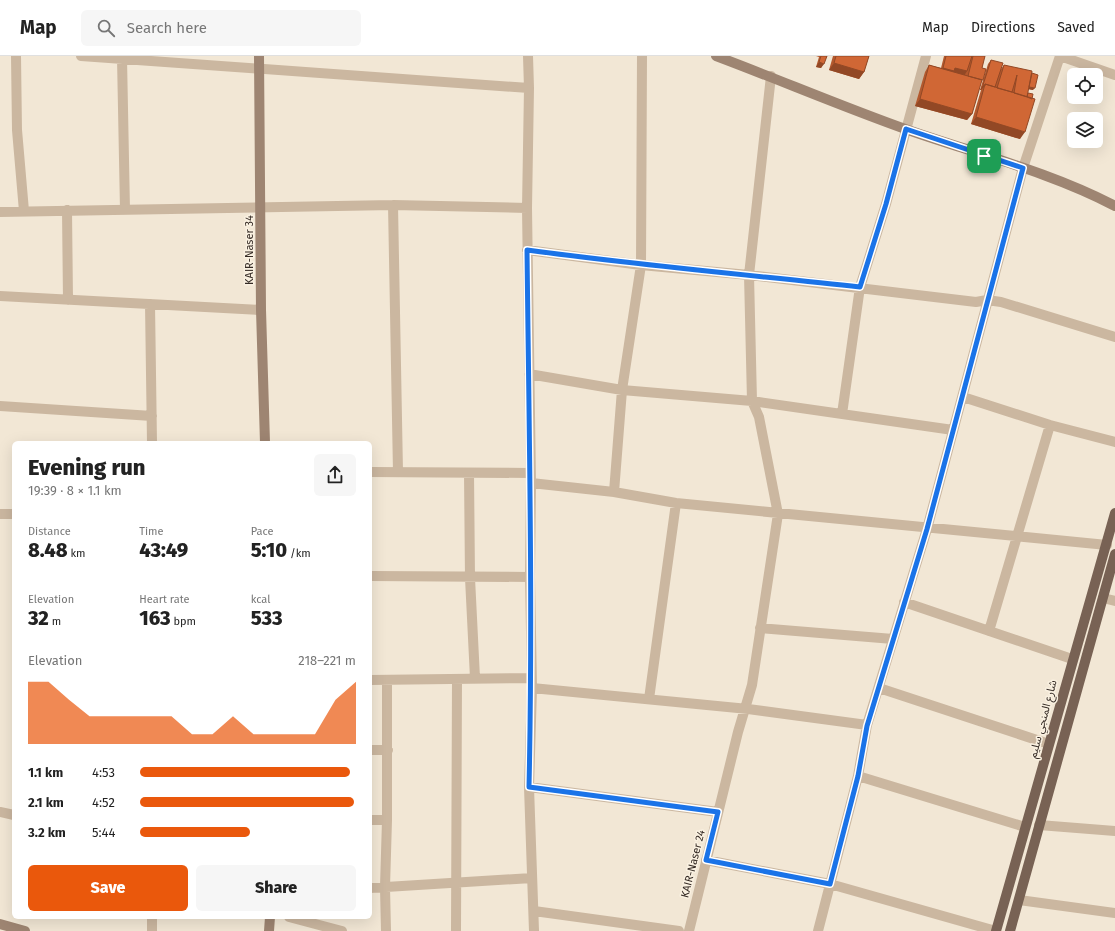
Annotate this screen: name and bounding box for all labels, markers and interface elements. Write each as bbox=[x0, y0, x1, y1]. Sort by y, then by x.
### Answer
search box bbox=[81, 10, 361, 46]
text: Map bbox=[20, 16, 57, 39]
icon: search bbox=[95, 17, 117, 39]
text: Search here bbox=[127, 19, 207, 37]
text: Map bbox=[922, 19, 949, 36]
text: Directions bbox=[971, 19, 1035, 36]
text: Saved bbox=[1057, 19, 1095, 36]
map controls bbox=[1067, 68, 1103, 148]
button: locate bbox=[1067, 68, 1103, 104]
button: layers bbox=[1067, 112, 1103, 148]
pin bbox=[967, 139, 1001, 173]
icon: arrive bbox=[973, 145, 995, 167]
street label: KAIR-Naser 34 bbox=[243, 215, 256, 285]
text: Evening run bbox=[28, 454, 145, 481]
button: share bbox=[314, 454, 356, 496]
text: 19:39 · 8 × 1.1 km bbox=[28, 483, 122, 498]
text: Distance bbox=[28, 525, 71, 538]
text: Time bbox=[139, 525, 164, 538]
text: Pace bbox=[251, 525, 273, 538]
text: 8.48 bbox=[28, 538, 68, 562]
text: 43:49 bbox=[139, 538, 188, 562]
text: 5:10 bbox=[251, 538, 287, 562]
text: km bbox=[68, 547, 86, 560]
text: /km bbox=[287, 547, 311, 560]
text: Elevation bbox=[28, 593, 74, 606]
text: Heart rate bbox=[139, 593, 189, 606]
text: kcal bbox=[251, 593, 270, 606]
text: 32 bbox=[28, 606, 49, 630]
text: 163 bbox=[139, 606, 171, 630]
text: 533 bbox=[251, 606, 282, 630]
text: m bbox=[49, 615, 61, 628]
text: bpm bbox=[171, 615, 196, 628]
text: Elevation bbox=[28, 653, 82, 668]
text: 218–221 m bbox=[298, 653, 356, 668]
street label: شارع المنجي سليم bbox=[1026, 678, 1062, 760]
text: 1.1 km bbox=[28, 765, 63, 780]
text: 4:53 bbox=[92, 765, 115, 780]
text: 2.1 km bbox=[28, 795, 64, 810]
text: 4:52 bbox=[92, 795, 115, 810]
text: 3.2 km bbox=[28, 825, 66, 840]
text: 5:44 bbox=[92, 825, 115, 840]
street label: KAIR-Naser 24 bbox=[678, 829, 708, 899]
button: Save bbox=[28, 865, 188, 911]
button: Share bbox=[196, 865, 356, 911]

